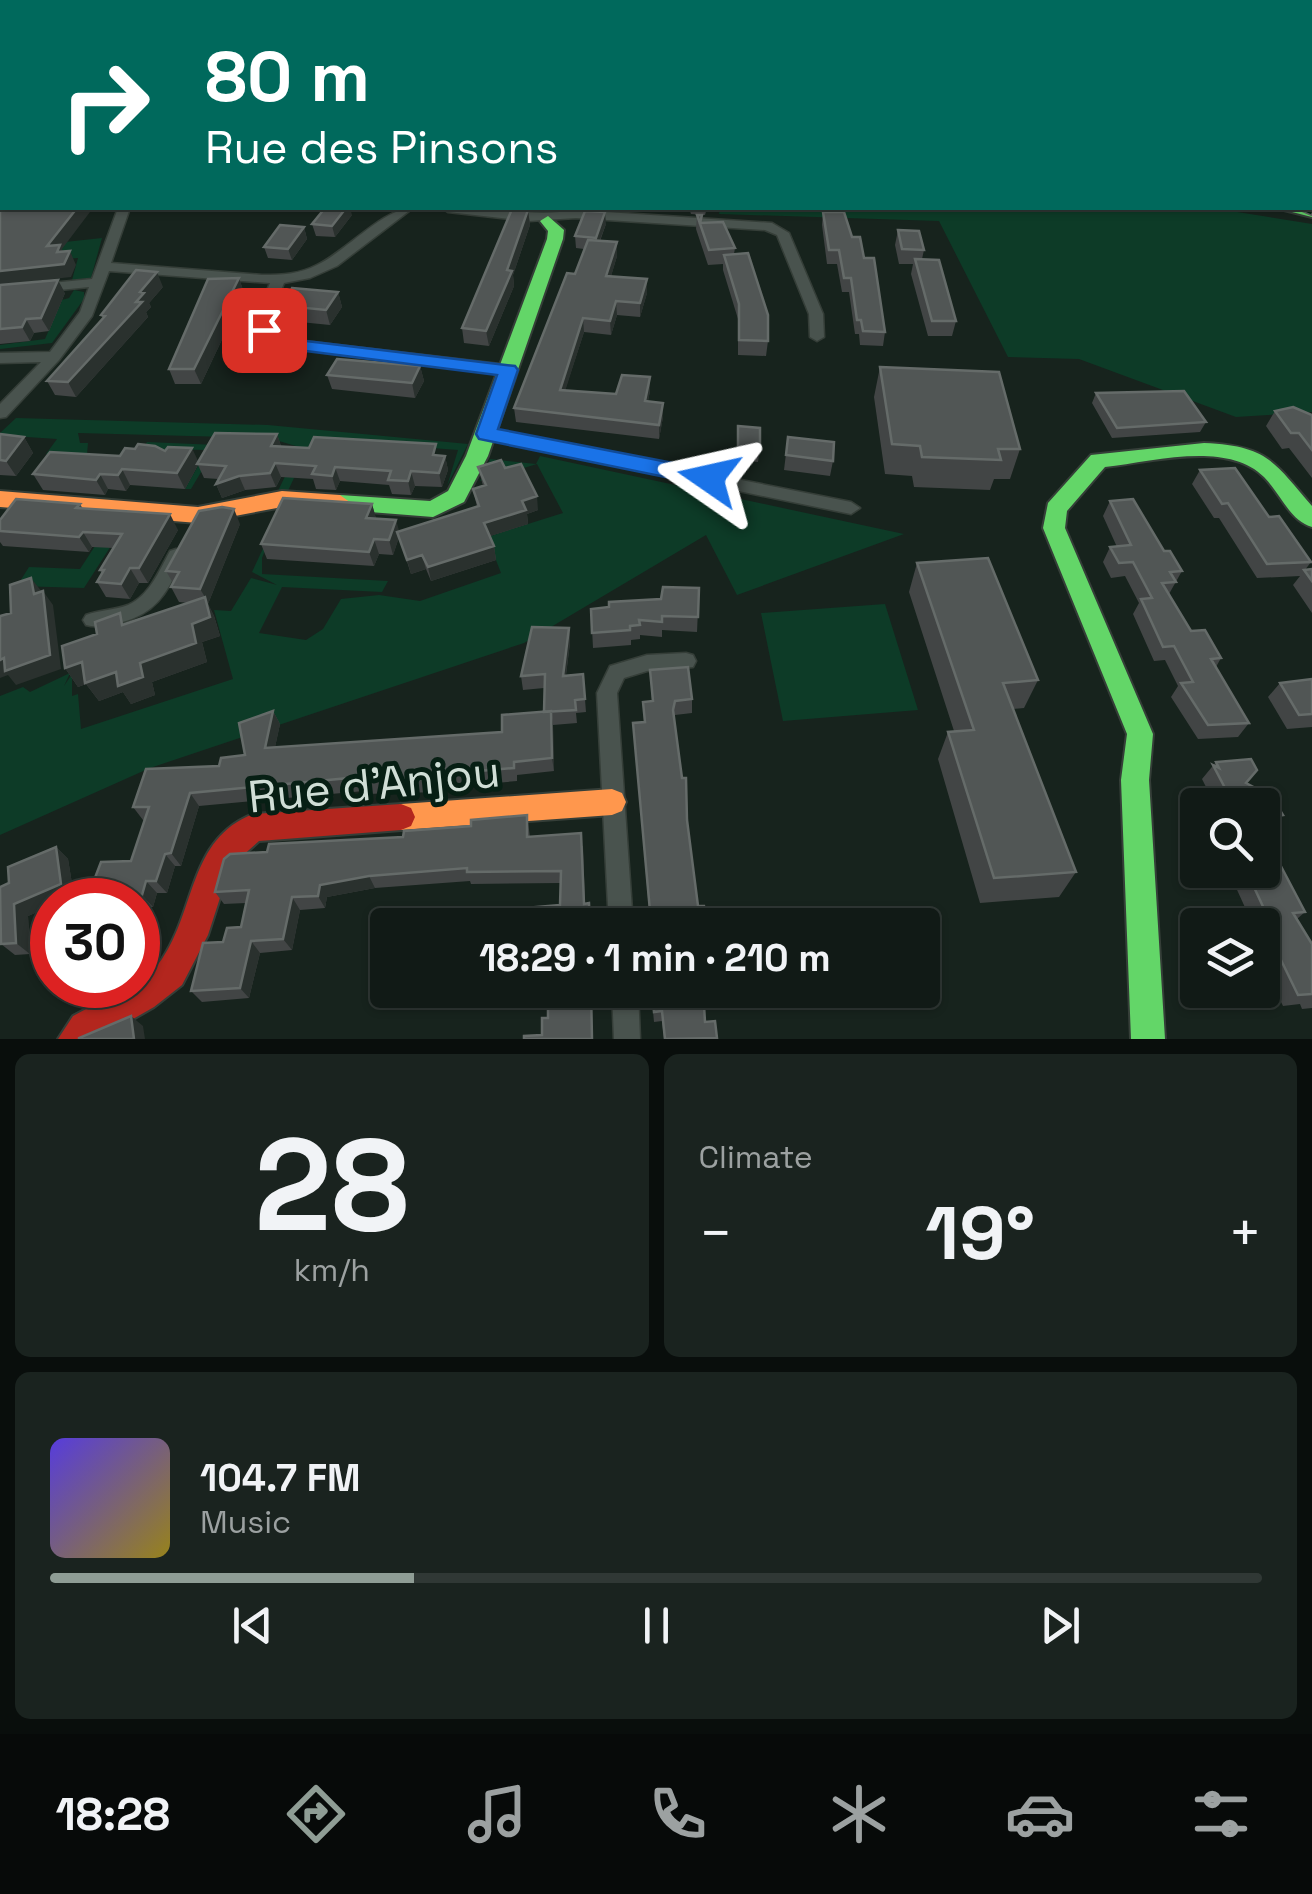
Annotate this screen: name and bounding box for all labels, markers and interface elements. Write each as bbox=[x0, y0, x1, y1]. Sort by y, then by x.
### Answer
text: 80 m bbox=[205, 32, 370, 121]
icon: right bbox=[40, 40, 170, 170]
text: Rue des Pinsons bbox=[205, 119, 559, 176]
pin bbox=[222, 288, 307, 373]
icon: arrive bbox=[237, 303, 292, 358]
position arrow bbox=[657, 426, 761, 530]
street label: Rue d'Anjou bbox=[245, 742, 503, 826]
map controls bbox=[1180, 788, 1280, 1008]
button: search bbox=[1180, 788, 1280, 888]
speed limit sign: 30 bbox=[30, 878, 160, 1008]
button: layers bbox=[1180, 908, 1280, 1008]
text: 18:29 · 1 min · 210 m bbox=[479, 934, 831, 982]
text: 28 bbox=[254, 1102, 409, 1268]
text: Climate bbox=[699, 1137, 813, 1177]
text: 19° bbox=[925, 1185, 1035, 1281]
text: − bbox=[699, 1198, 733, 1268]
text: + bbox=[1228, 1198, 1262, 1268]
text: km/h bbox=[294, 1250, 370, 1290]
text: 104.7 FM bbox=[200, 1454, 361, 1502]
text: Music bbox=[200, 1502, 291, 1542]
icon: previous bbox=[225, 1598, 280, 1653]
icon: pause bbox=[629, 1598, 684, 1653]
icon: next bbox=[1033, 1598, 1088, 1653]
icon: directions bbox=[281, 1779, 351, 1849]
icon: music bbox=[462, 1779, 532, 1849]
icon: phone bbox=[643, 1779, 713, 1849]
icon: climate bbox=[824, 1779, 894, 1849]
icon: car bbox=[1005, 1779, 1075, 1849]
icon: filters bbox=[1186, 1779, 1256, 1849]
text: 18:28 bbox=[56, 1786, 170, 1843]

